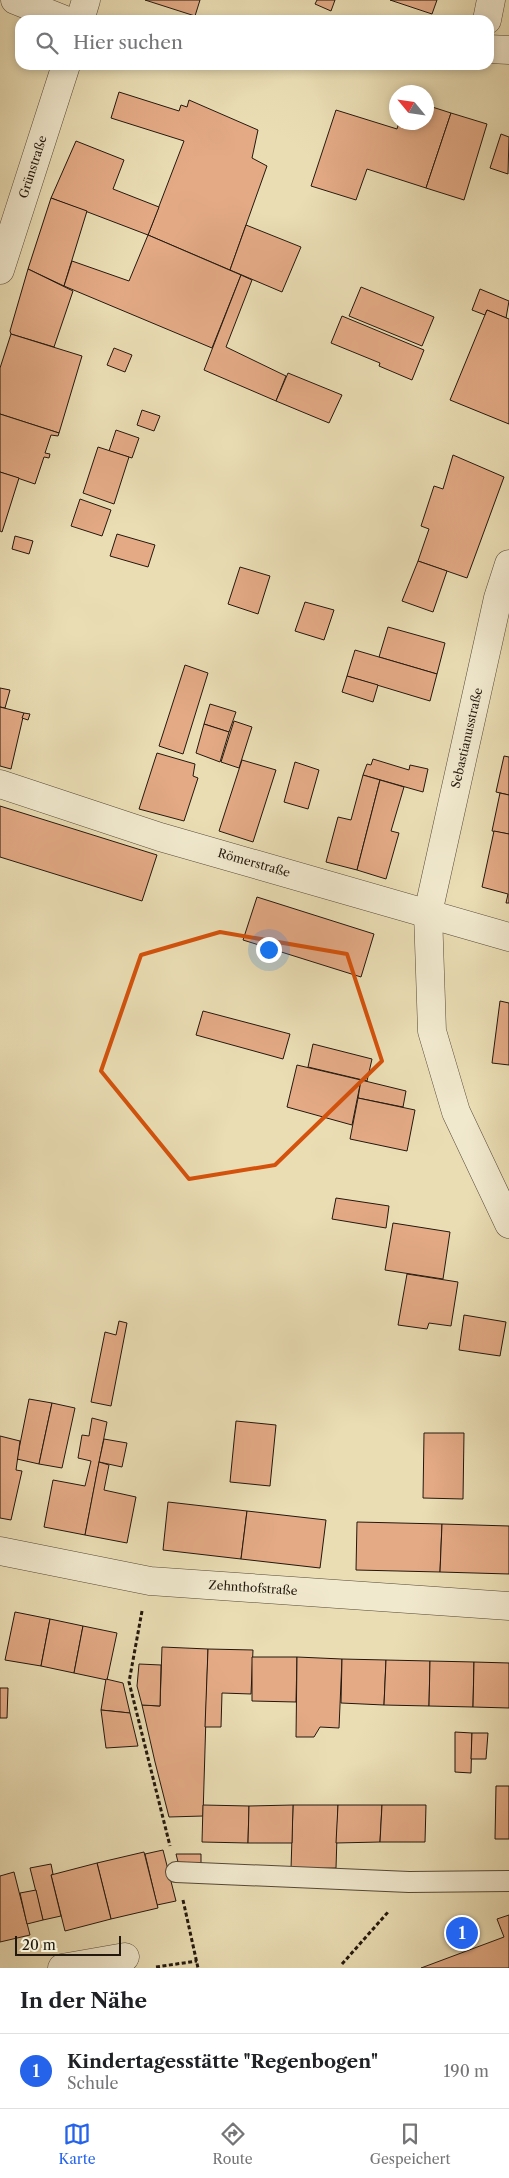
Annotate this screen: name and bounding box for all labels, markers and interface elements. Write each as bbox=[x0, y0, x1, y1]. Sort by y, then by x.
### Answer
search box bbox=[15, 15, 494, 70]
icon: search bbox=[33, 29, 61, 57]
text: Hier suchen bbox=[73, 31, 183, 54]
north arrow bbox=[389, 85, 434, 130]
street label: Grünstraße bbox=[15, 133, 50, 200]
street label: Sebastianusstraße bbox=[448, 686, 485, 790]
street label: Römerstraße bbox=[216, 845, 292, 880]
your location bbox=[256, 937, 282, 963]
street label: Zehnthofstraße bbox=[208, 1577, 298, 1598]
pin: 1 bbox=[446, 1914, 478, 1952]
scale bar bbox=[15, 1933, 121, 1956]
text: 20 m bbox=[22, 1936, 56, 1954]
text: In der Nähe bbox=[20, 1988, 147, 2013]
text: Kindertagesstätte "Regenbogen" bbox=[67, 2050, 378, 2073]
text: 1 bbox=[32, 2061, 40, 2081]
text: 190 m bbox=[444, 2061, 489, 2081]
text: Schule bbox=[67, 2073, 119, 2093]
tab: Karte bbox=[59, 2120, 95, 2168]
tab: Route bbox=[213, 2120, 253, 2168]
tab: Gespeichert bbox=[370, 2120, 450, 2168]

